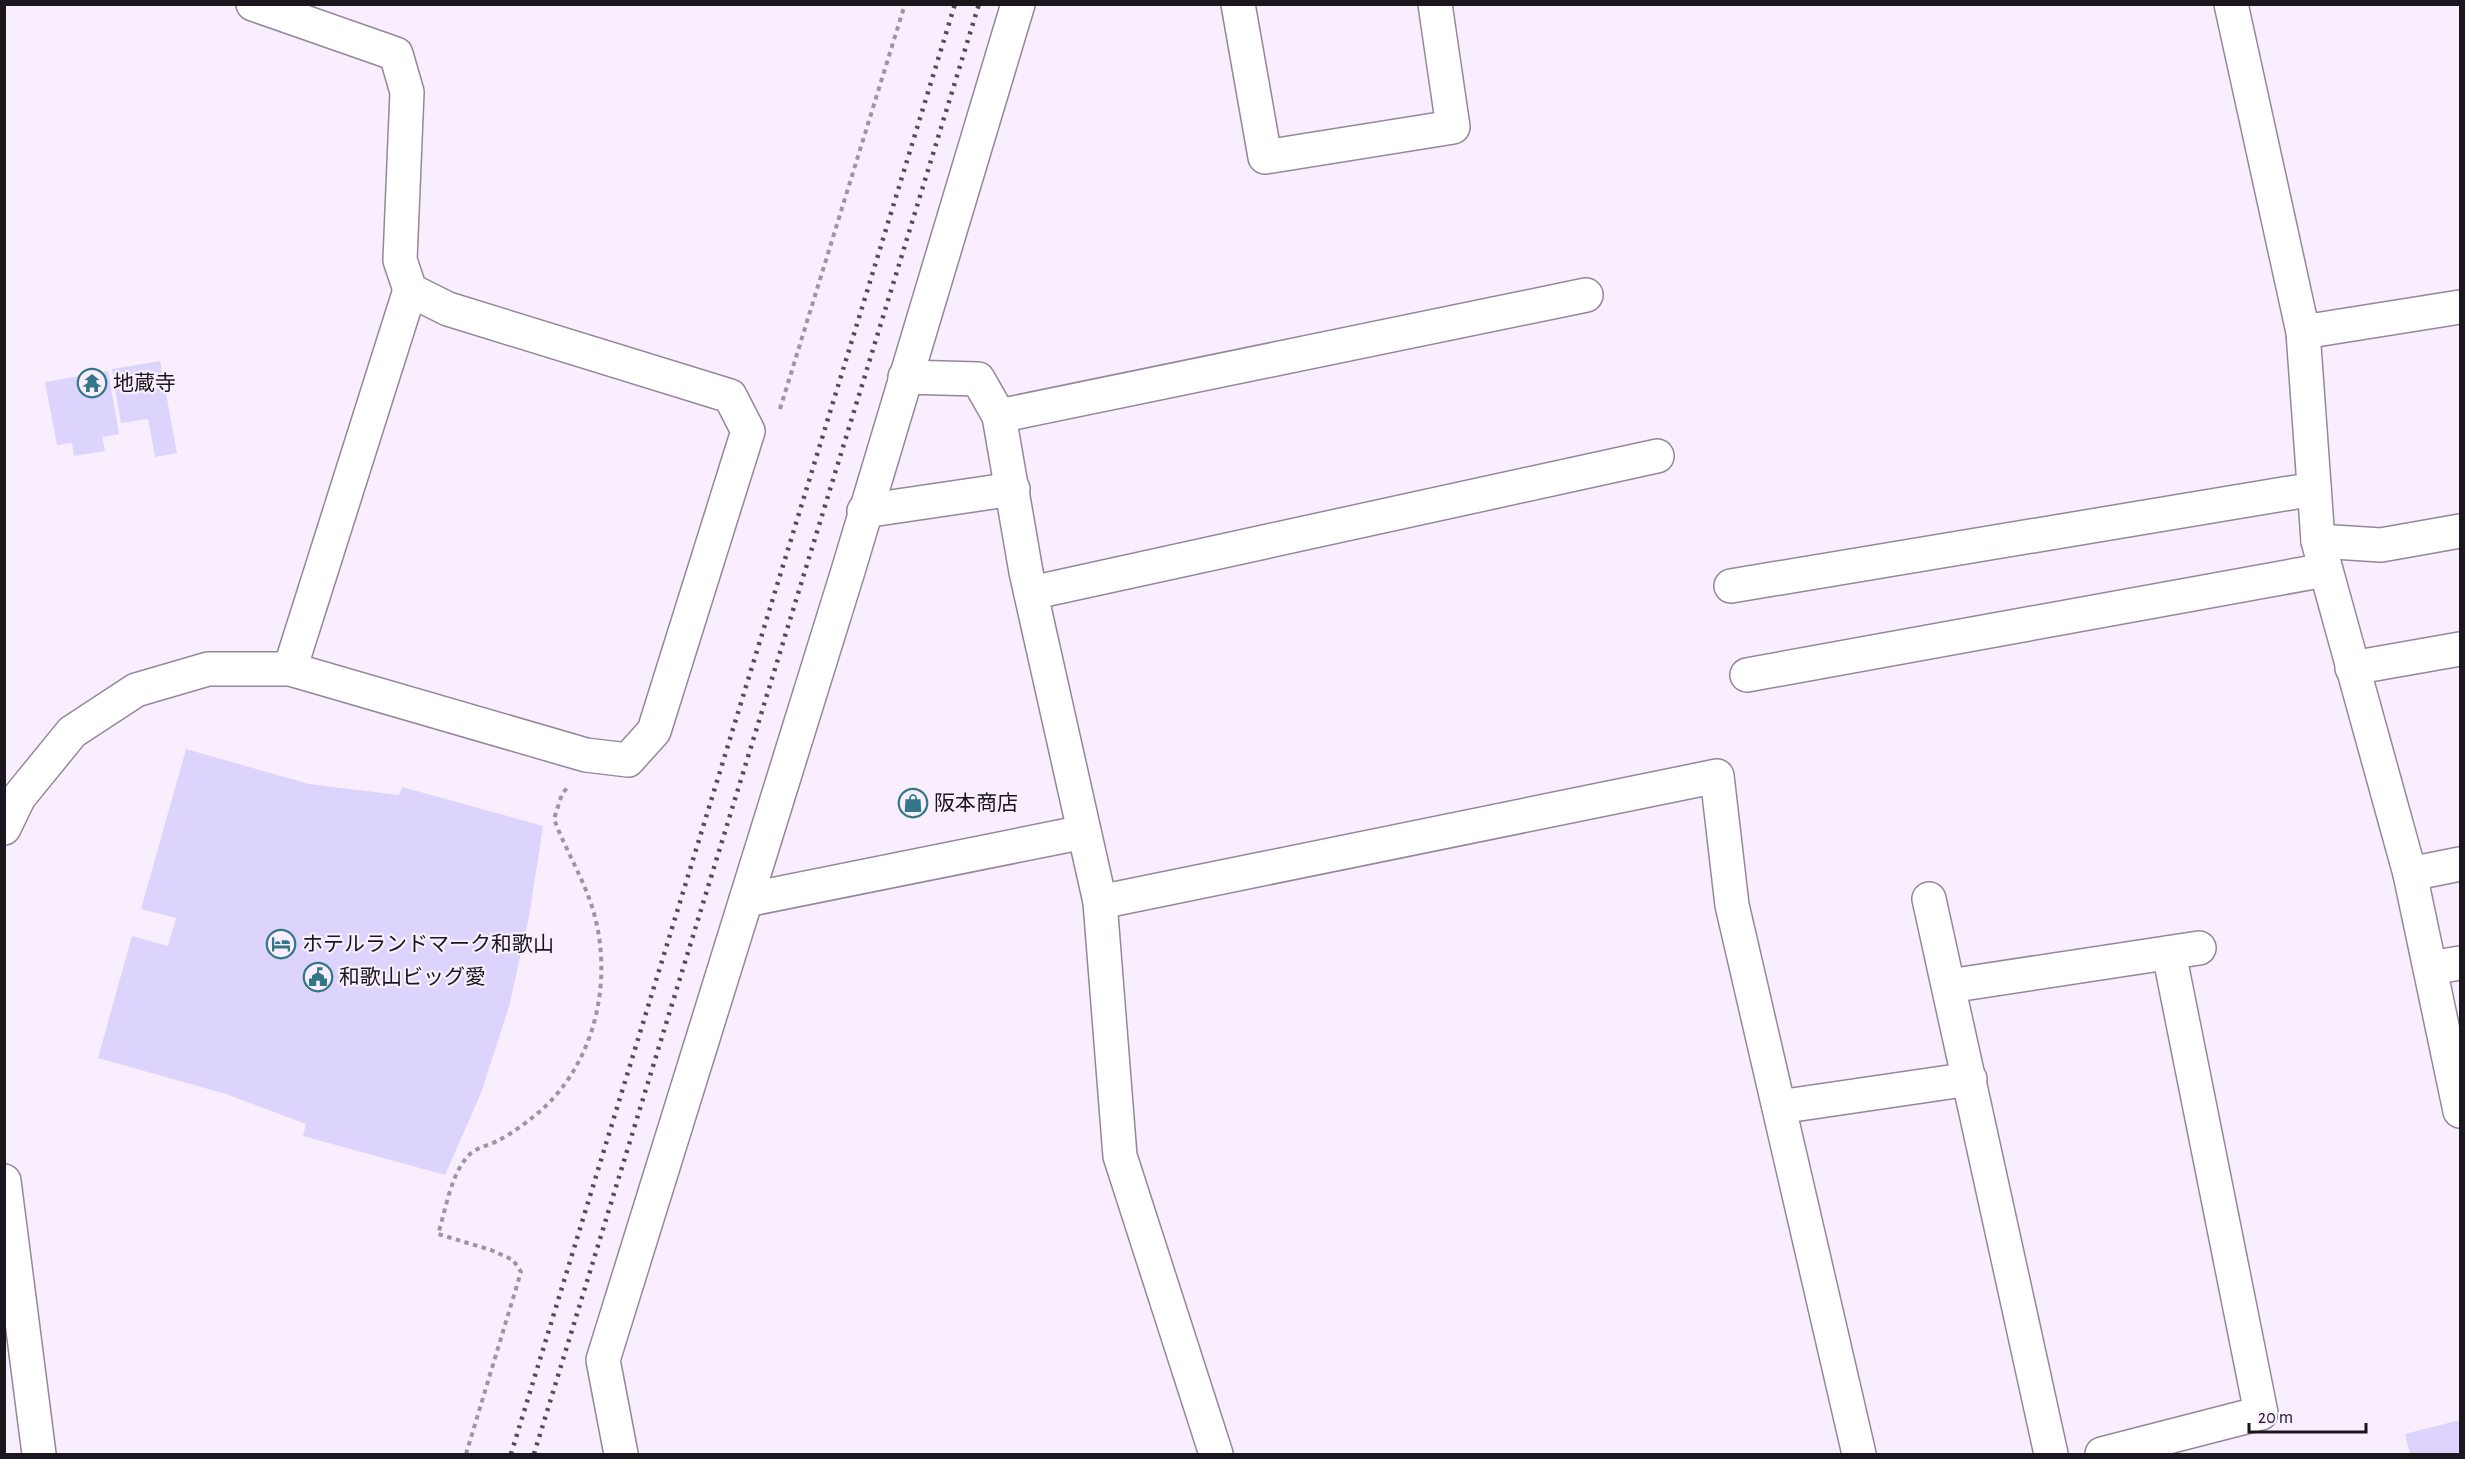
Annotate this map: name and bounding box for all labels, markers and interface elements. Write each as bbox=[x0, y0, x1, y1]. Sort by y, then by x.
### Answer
temple icon: 地蔵寺 bbox=[76, 367, 108, 399]
place label: 地蔵寺 bbox=[113, 372, 176, 394]
shop icon: 阪本商店 bbox=[897, 787, 929, 819]
place label: 阪本商店 bbox=[934, 792, 1018, 814]
hotel icon: ホテルランドマーク和歌山 bbox=[265, 928, 297, 960]
place label: ホテルランドマーク和歌山 bbox=[302, 933, 554, 955]
public building icon: 和歌山ビッグ愛 bbox=[302, 961, 334, 993]
place label: 和歌山ビッグ愛 bbox=[339, 966, 486, 988]
scale bar bbox=[2249, 1396, 2366, 1434]
text: 20 m bbox=[2258, 1409, 2293, 1427]

